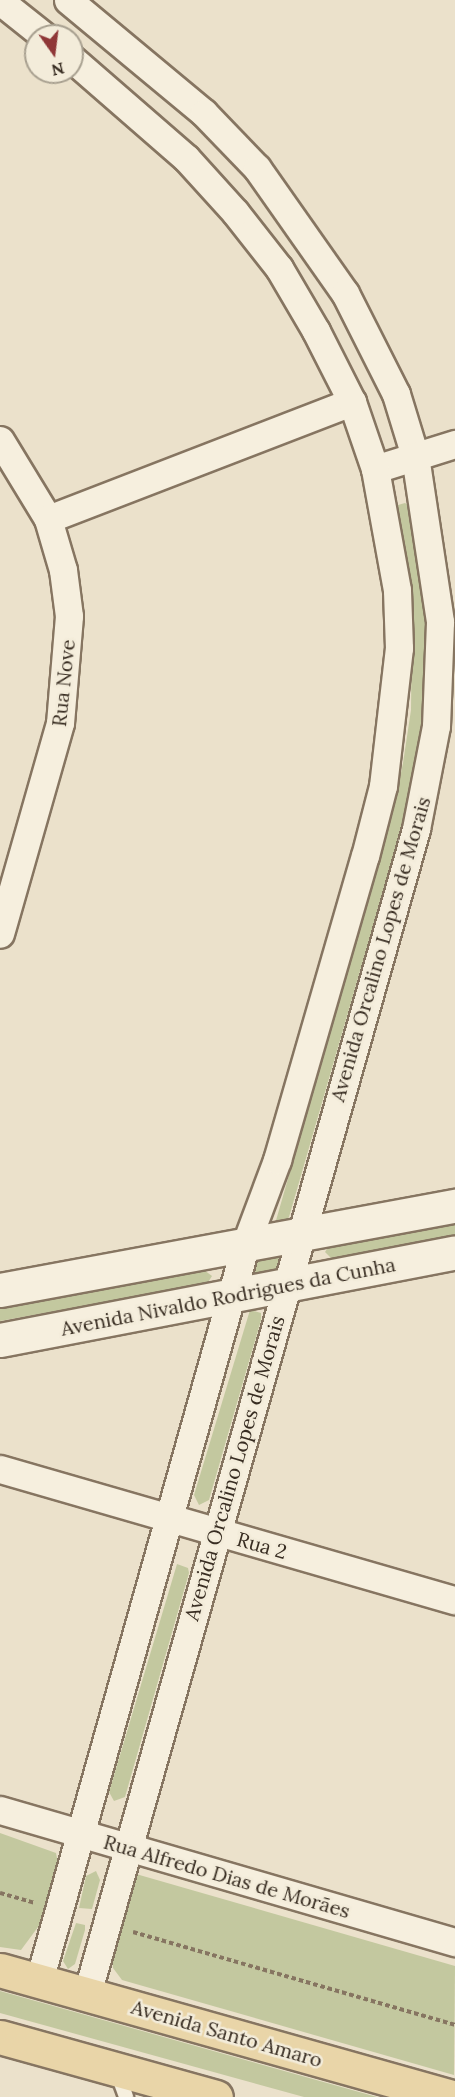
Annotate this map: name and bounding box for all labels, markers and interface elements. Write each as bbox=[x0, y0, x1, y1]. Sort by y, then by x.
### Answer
north arrow bbox=[24, 24, 84, 84]
text: N bbox=[49, 58, 66, 81]
street label: Rua Nove bbox=[46, 638, 80, 728]
street label: Avenida Orcalino Lopes de Morais bbox=[325, 794, 435, 1104]
street label: Avenida Nivaldo Rodrigues da Cunha bbox=[59, 1252, 397, 1340]
street label: Avenida Orcalino Lopes de Morais bbox=[179, 1313, 289, 1623]
street label: Rua 2 bbox=[234, 1526, 290, 1564]
street label: Rua Alfredo Dias de Morães bbox=[101, 1829, 353, 1923]
street label: Avenida Santo Amaro bbox=[129, 1994, 325, 2072]

